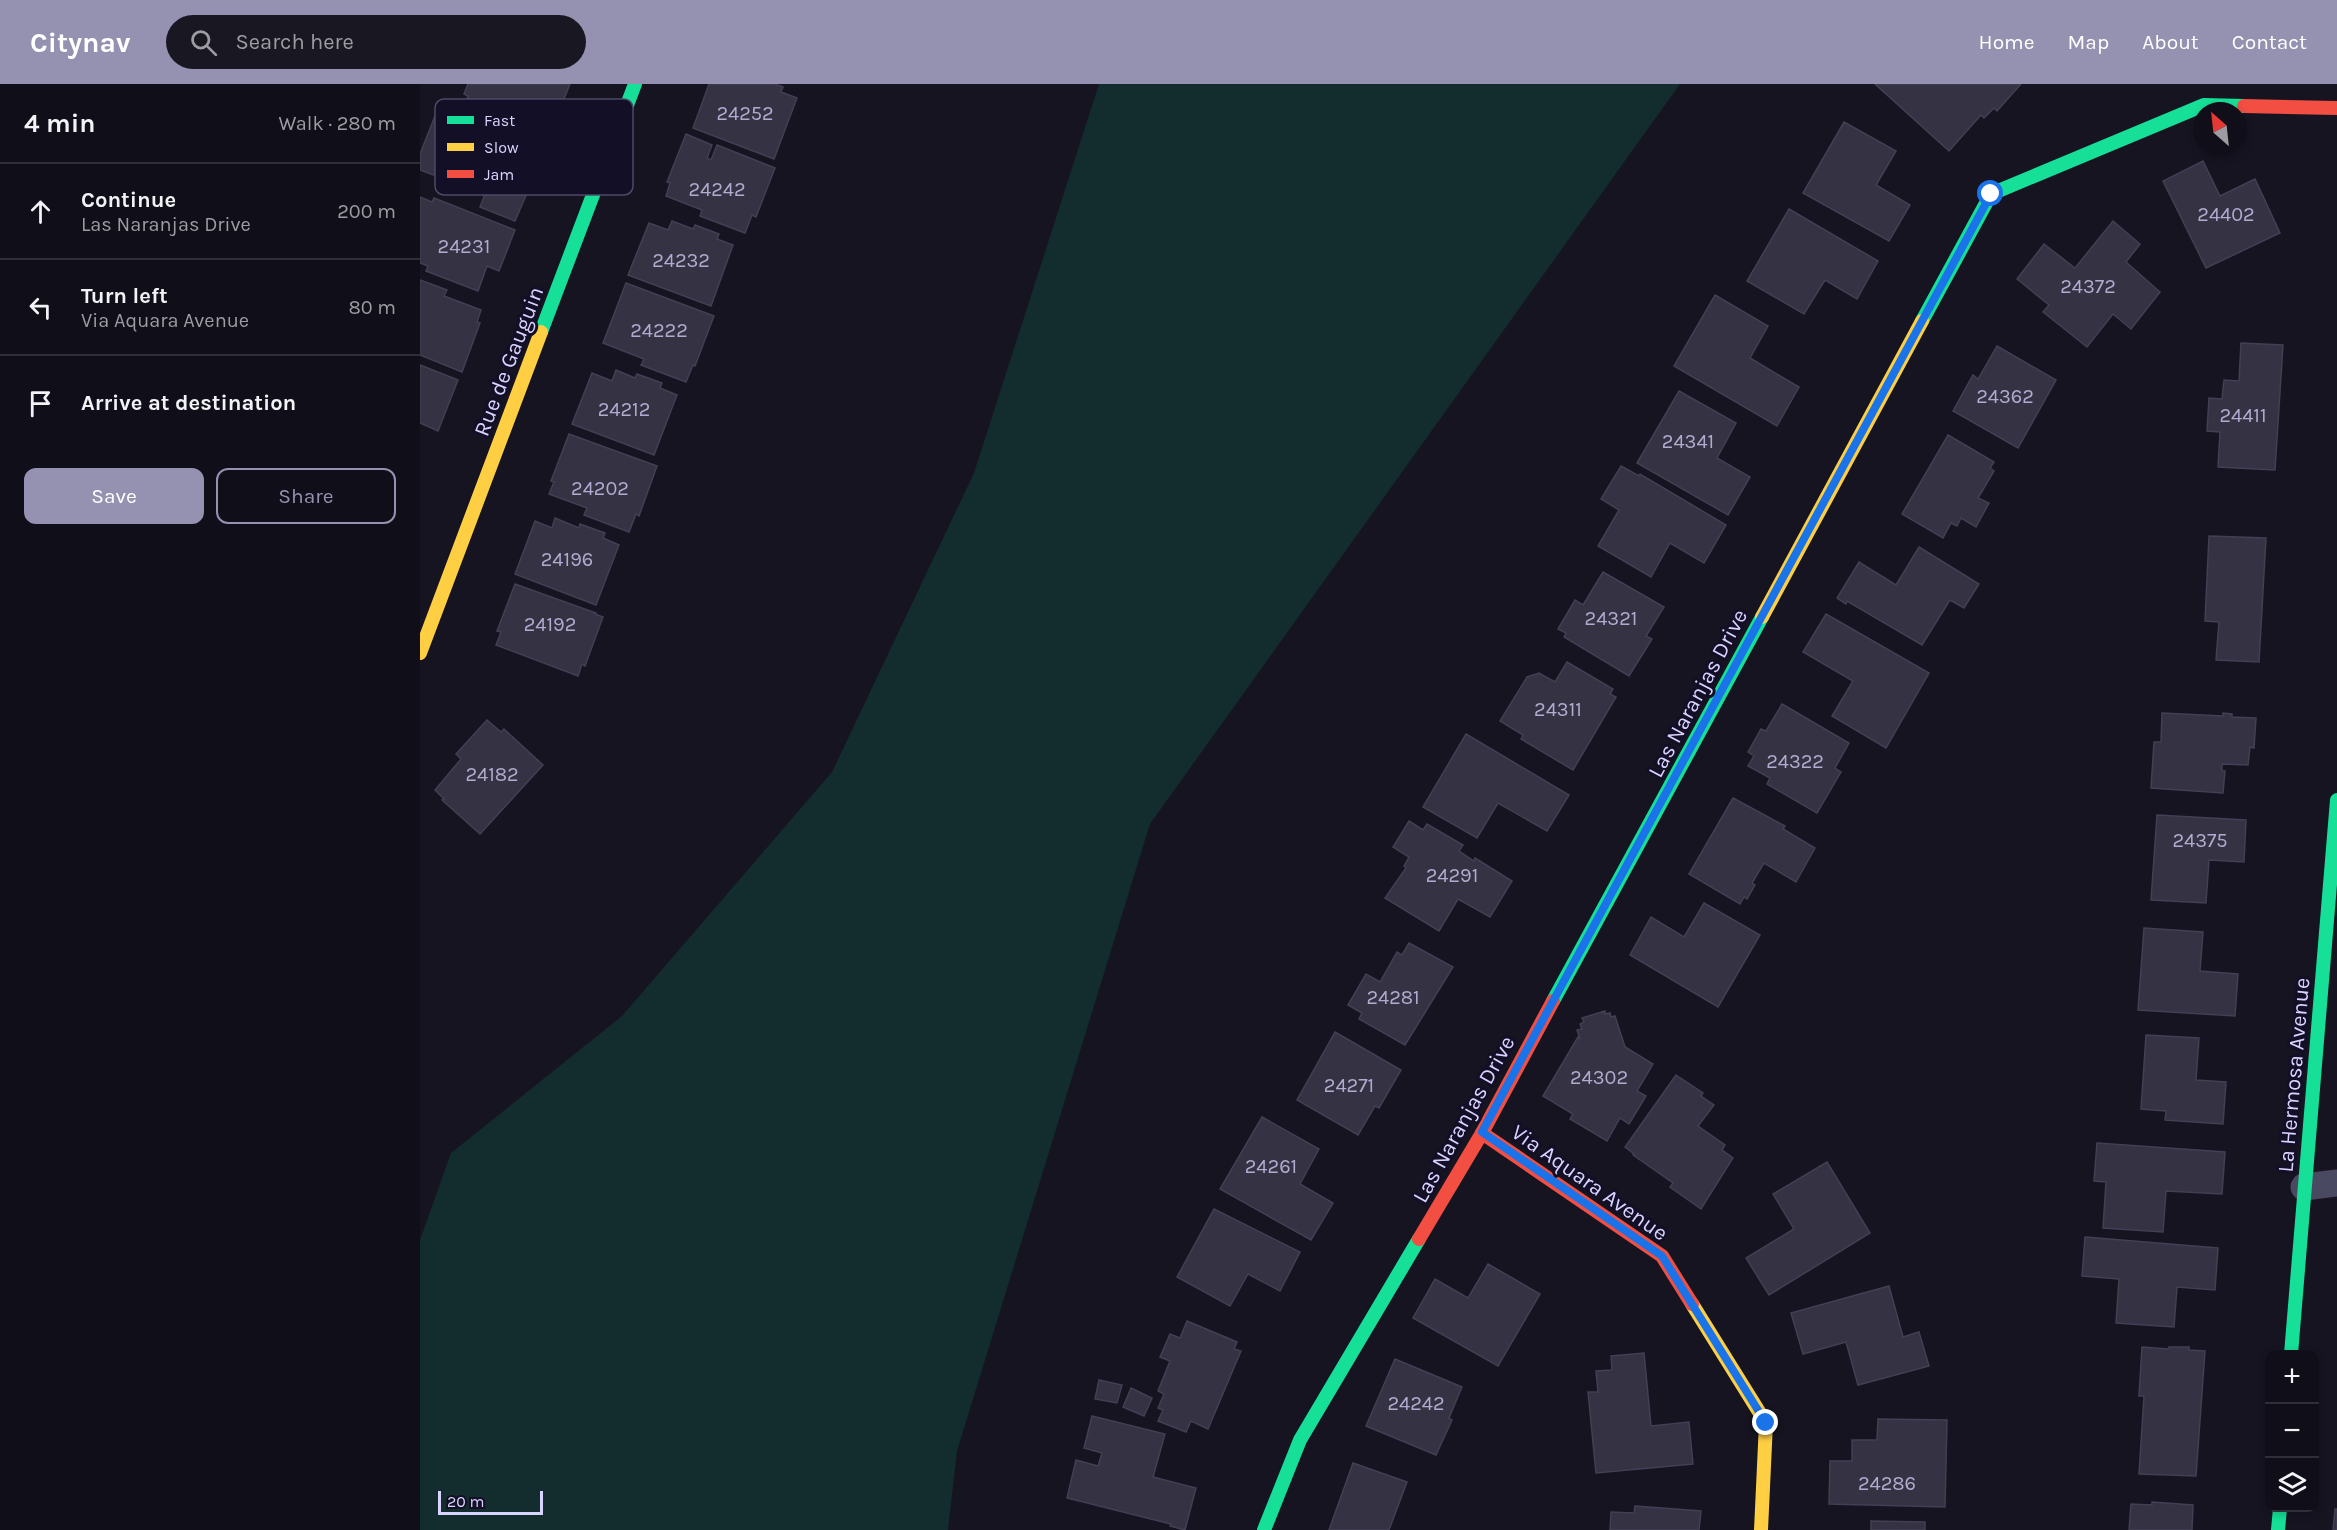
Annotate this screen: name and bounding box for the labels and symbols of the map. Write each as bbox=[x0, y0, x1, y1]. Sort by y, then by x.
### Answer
legend bbox=[435, 99, 633, 195]
house number: 24252 bbox=[716, 102, 774, 125]
north arrow bbox=[2193, 102, 2247, 156]
text: Fast bbox=[484, 111, 515, 130]
text: Slow bbox=[484, 138, 519, 157]
text: Jam bbox=[484, 165, 514, 184]
house number: 24242 bbox=[688, 178, 746, 201]
route start bbox=[1977, 180, 2003, 206]
house number: 24402 bbox=[2197, 203, 2255, 226]
house number: 24231 bbox=[438, 235, 490, 258]
house number: 24232 bbox=[652, 249, 710, 272]
house number: 24372 bbox=[2060, 275, 2116, 298]
street label: Rue de Gauguin bbox=[468, 283, 549, 440]
house number: 24222 bbox=[630, 319, 688, 342]
house number: 24362 bbox=[1976, 385, 2034, 408]
house number: 24212 bbox=[598, 398, 650, 421]
house number: 24411 bbox=[2219, 404, 2267, 427]
house number: 24341 bbox=[1662, 430, 1714, 453]
house number: 24202 bbox=[571, 477, 629, 500]
house number: 24196 bbox=[541, 548, 593, 571]
street label: Las Naranjas Drive bbox=[1643, 605, 1753, 782]
house number: 24321 bbox=[1585, 607, 1637, 630]
house number: 24192 bbox=[524, 613, 576, 636]
house number: 24311 bbox=[1534, 698, 1582, 721]
house number: 24322 bbox=[1766, 750, 1824, 773]
house number: 24182 bbox=[465, 763, 519, 786]
house number: 24375 bbox=[2172, 829, 2228, 852]
house number: 24291 bbox=[1426, 864, 1478, 887]
street label: La Hermosa Avenue bbox=[2273, 977, 2315, 1174]
house number: 24281 bbox=[1366, 986, 1420, 1009]
street label: Las Naranjas Drive bbox=[1407, 1031, 1521, 1208]
house number: 24302 bbox=[1570, 1066, 1628, 1089]
house number: 24271 bbox=[1324, 1074, 1374, 1097]
street label: Via Aquara Avenue bbox=[1506, 1119, 1673, 1246]
house number: 24261 bbox=[1245, 1155, 1297, 1178]
house number: 24242 bbox=[1387, 1392, 1445, 1415]
route end bbox=[1752, 1409, 1778, 1435]
house number: 24286 bbox=[1858, 1472, 1916, 1495]
scale bar bbox=[438, 1488, 543, 1516]

